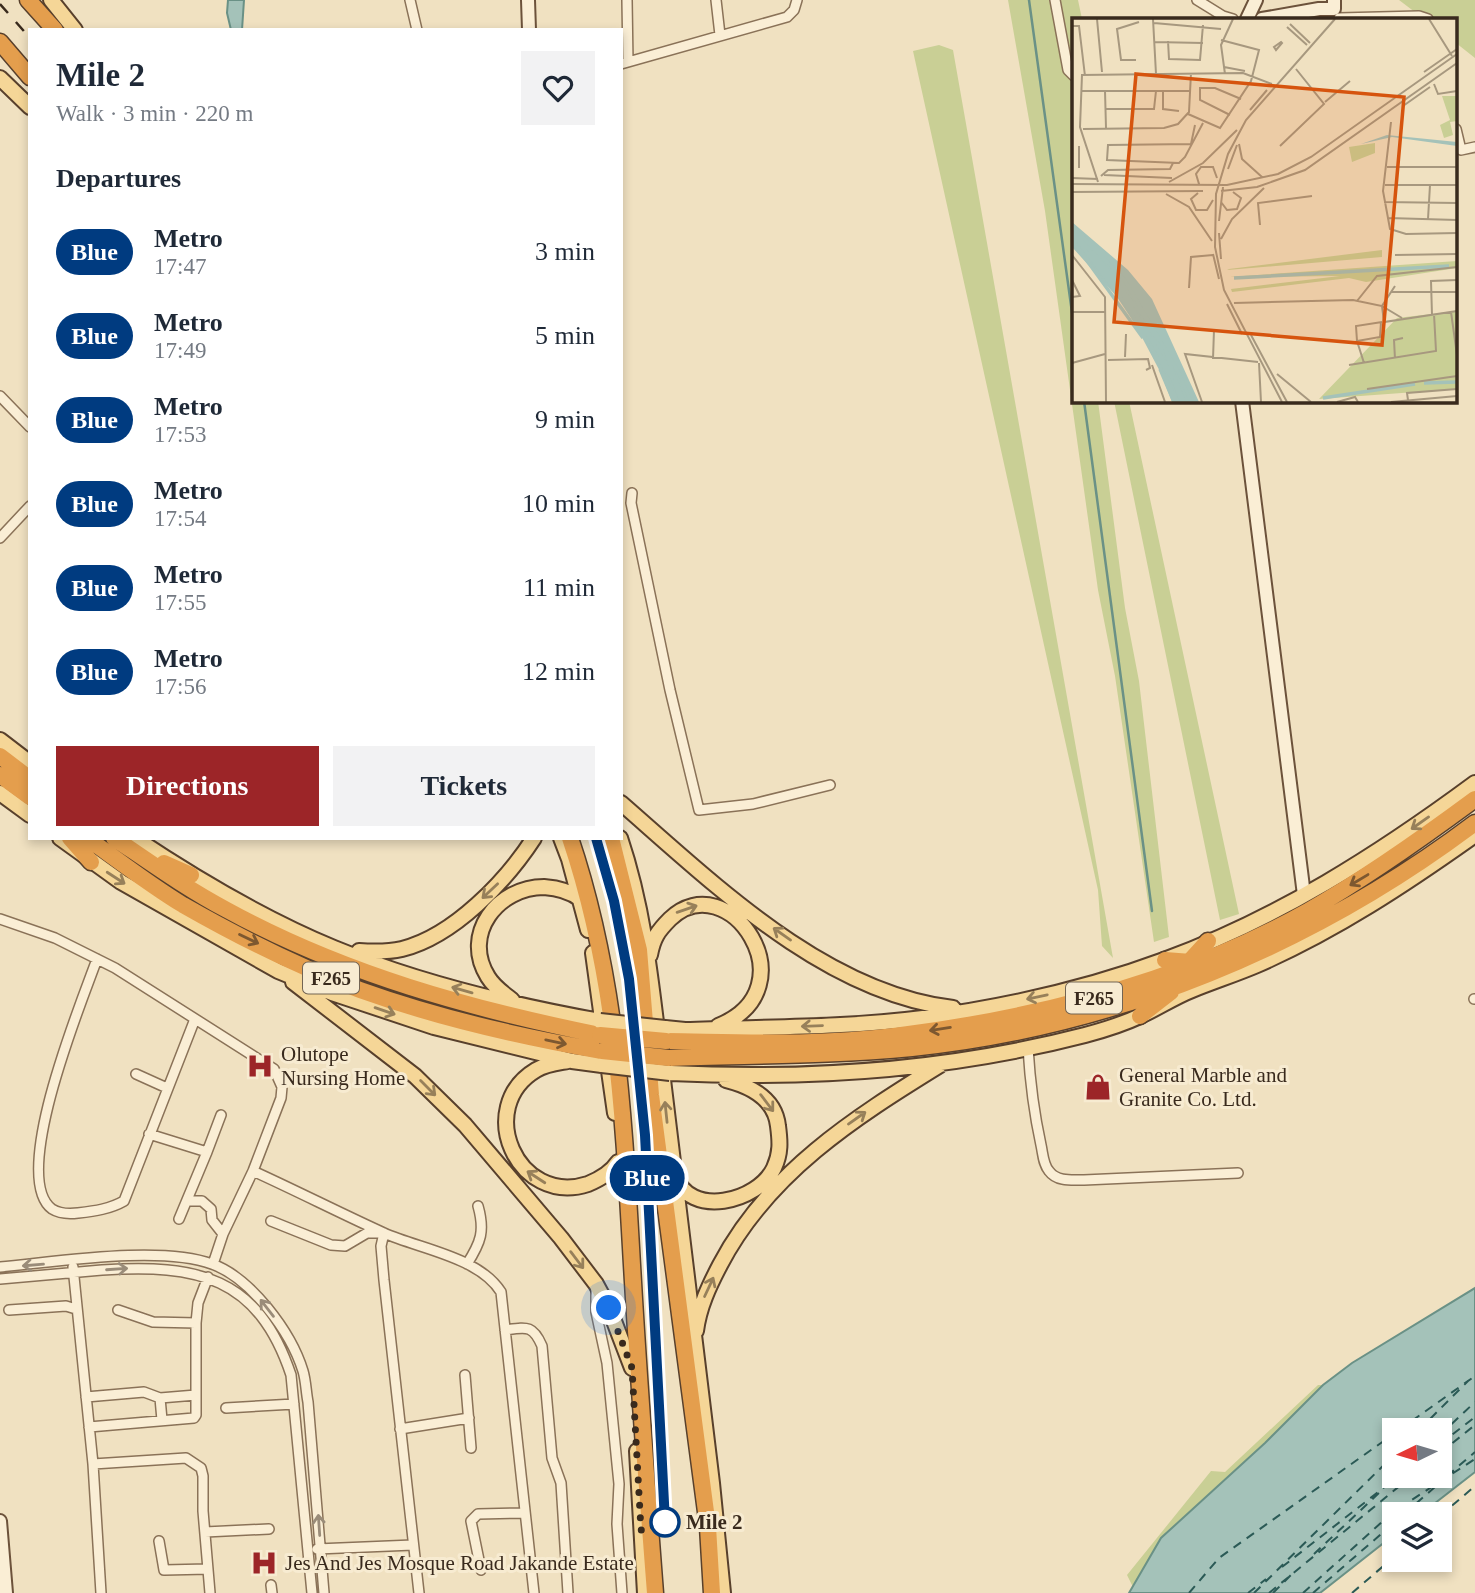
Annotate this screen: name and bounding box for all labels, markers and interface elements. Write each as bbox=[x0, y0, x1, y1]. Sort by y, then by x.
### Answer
inset map bbox=[1072, 18, 1458, 402]
button: heart bbox=[521, 51, 595, 125]
text: Mile 2 bbox=[56, 57, 145, 93]
text: Walk · 3 min · 220 m bbox=[56, 101, 253, 126]
text: Departures bbox=[56, 164, 181, 193]
text: Metro bbox=[154, 224, 223, 253]
text: 3 min bbox=[535, 237, 595, 266]
text: Blue bbox=[71, 239, 118, 265]
text: 17:47 bbox=[154, 254, 206, 279]
text: Metro bbox=[154, 308, 223, 337]
text: 5 min bbox=[535, 321, 595, 350]
text: Blue bbox=[71, 323, 118, 349]
text: 17:49 bbox=[154, 338, 206, 363]
text: Metro bbox=[154, 392, 223, 421]
text: 9 min bbox=[535, 405, 595, 434]
text: Blue bbox=[71, 407, 118, 433]
text: 17:53 bbox=[154, 422, 206, 447]
text: Metro bbox=[154, 476, 223, 505]
text: 10 min bbox=[522, 489, 595, 518]
text: Blue bbox=[71, 491, 118, 517]
text: 17:54 bbox=[154, 506, 206, 531]
text: Metro bbox=[154, 560, 223, 589]
text: 11 min bbox=[523, 573, 595, 602]
text: Blue bbox=[71, 575, 118, 601]
text: 17:55 bbox=[154, 590, 206, 615]
text: Metro bbox=[154, 644, 223, 673]
text: 12 min bbox=[522, 657, 595, 686]
text: Blue bbox=[71, 659, 118, 685]
text: 17:56 bbox=[154, 674, 206, 699]
button: Directions bbox=[56, 746, 319, 826]
button: Tickets bbox=[333, 746, 595, 826]
one-way arrow bbox=[1411, 816, 1430, 830]
one-way arrow bbox=[105, 872, 125, 886]
one-way arrow bbox=[1349, 874, 1369, 888]
one-way arrow bbox=[482, 882, 499, 899]
one-way arrow bbox=[676, 902, 698, 914]
one-way arrow bbox=[773, 927, 792, 941]
one-way arrow bbox=[238, 933, 259, 946]
road number: F265 bbox=[303, 962, 359, 994]
one-way arrow bbox=[452, 982, 474, 995]
road number: F265 bbox=[1066, 982, 1122, 1014]
one-way arrow bbox=[1026, 991, 1049, 1005]
one-way arrow bbox=[373, 1006, 395, 1018]
one-way arrow bbox=[800, 1019, 823, 1032]
one-way arrow bbox=[929, 1023, 952, 1036]
one-way arrow bbox=[544, 1036, 567, 1050]
place label: Olutope Nursing Home bbox=[281, 1042, 405, 1090]
hospital icon: Olutope Nursing Home bbox=[245, 1051, 275, 1081]
place label: General Marble and Granite Co. Ltd. bbox=[1119, 1063, 1287, 1111]
shop icon: General Marble and Granite Co. Ltd. bbox=[1083, 1072, 1113, 1102]
one-way arrow bbox=[419, 1080, 436, 1097]
one-way arrow bbox=[760, 1093, 774, 1112]
one-way arrow bbox=[660, 1101, 673, 1123]
one-way arrow bbox=[847, 1111, 866, 1125]
line badge: Blue bbox=[598, 1155, 696, 1201]
text: Blue bbox=[624, 1165, 670, 1191]
one-way arrow bbox=[527, 1169, 546, 1184]
one-way arrow bbox=[570, 1250, 585, 1268]
one-way arrow bbox=[22, 1258, 44, 1271]
one-way arrow bbox=[105, 1262, 128, 1275]
one-way arrow bbox=[703, 1277, 716, 1298]
your location bbox=[591, 1290, 626, 1325]
one-way arrow bbox=[260, 1300, 275, 1318]
north arrow bbox=[1382, 1418, 1452, 1488]
map controls bbox=[1382, 1418, 1452, 1572]
button: layers bbox=[1382, 1502, 1452, 1572]
marker: Mile 2 bbox=[650, 1507, 680, 1537]
place label: Mile 2 bbox=[686, 1510, 743, 1534]
one-way arrow bbox=[312, 1514, 325, 1537]
hospital icon: Jes And Jes Mosque Road Jakande Estate bbox=[249, 1548, 279, 1578]
place label: Jes And Jes Mosque Road Jakande Estate bbox=[285, 1551, 634, 1575]

